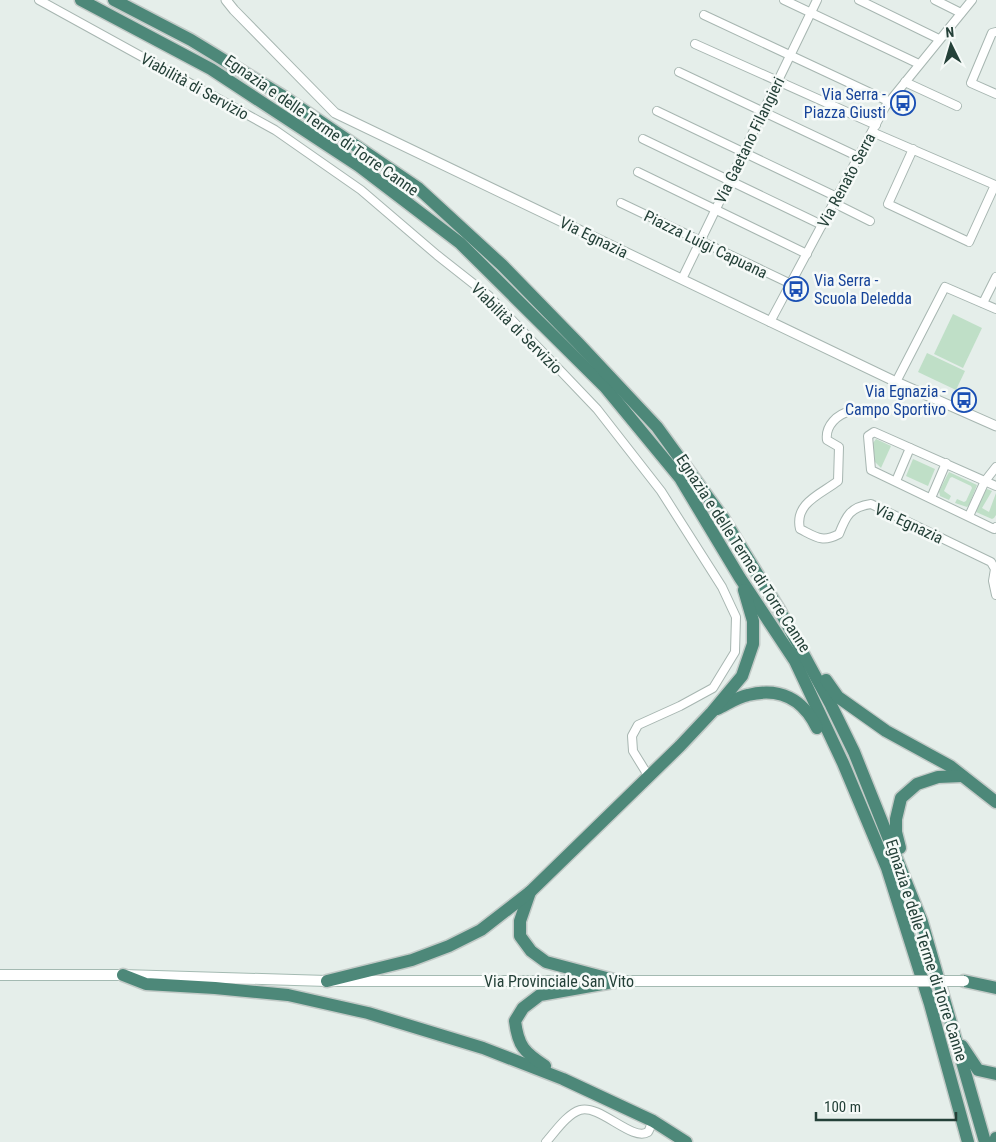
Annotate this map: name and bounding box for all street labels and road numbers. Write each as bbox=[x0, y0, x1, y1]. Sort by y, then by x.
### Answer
street label: Viabilità di Servizio bbox=[137, 49, 252, 124]
street label: Egnazia e delle Terme di Torre Canne bbox=[221, 51, 422, 200]
street label: Via Gaetano Filangieri bbox=[711, 74, 788, 207]
street label: Via Renato Serra bbox=[814, 130, 879, 231]
street label: Piazza Luigi Capuana bbox=[641, 206, 771, 283]
street label: Via Egnazia bbox=[557, 213, 631, 262]
street label: Viabilità di Servizio bbox=[467, 279, 566, 378]
street label: Egnazia e delle Terme di Torre Canne bbox=[672, 451, 815, 656]
street label: Via Egnazia bbox=[871, 499, 946, 548]
street label: Egnazia e delle Terme di Torre Canne bbox=[882, 837, 971, 1063]
street label: Via Provinciale San Vito bbox=[484, 972, 634, 991]

